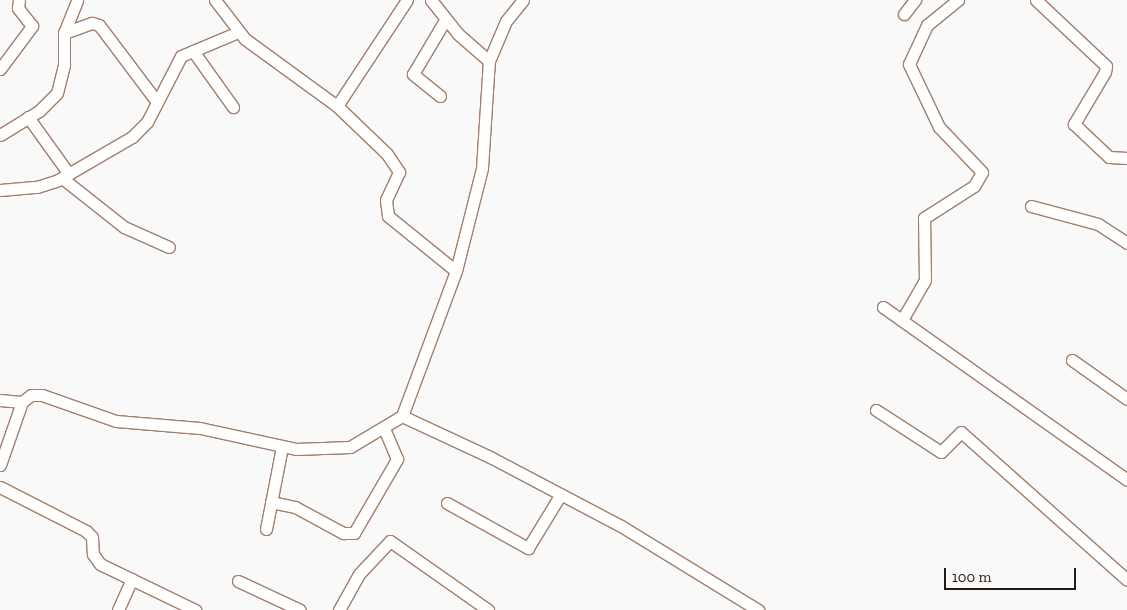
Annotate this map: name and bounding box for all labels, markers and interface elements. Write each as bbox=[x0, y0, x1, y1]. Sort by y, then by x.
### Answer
scale bar bbox=[947, 558, 1080, 590]
text: 100 m bbox=[952, 568, 991, 586]

